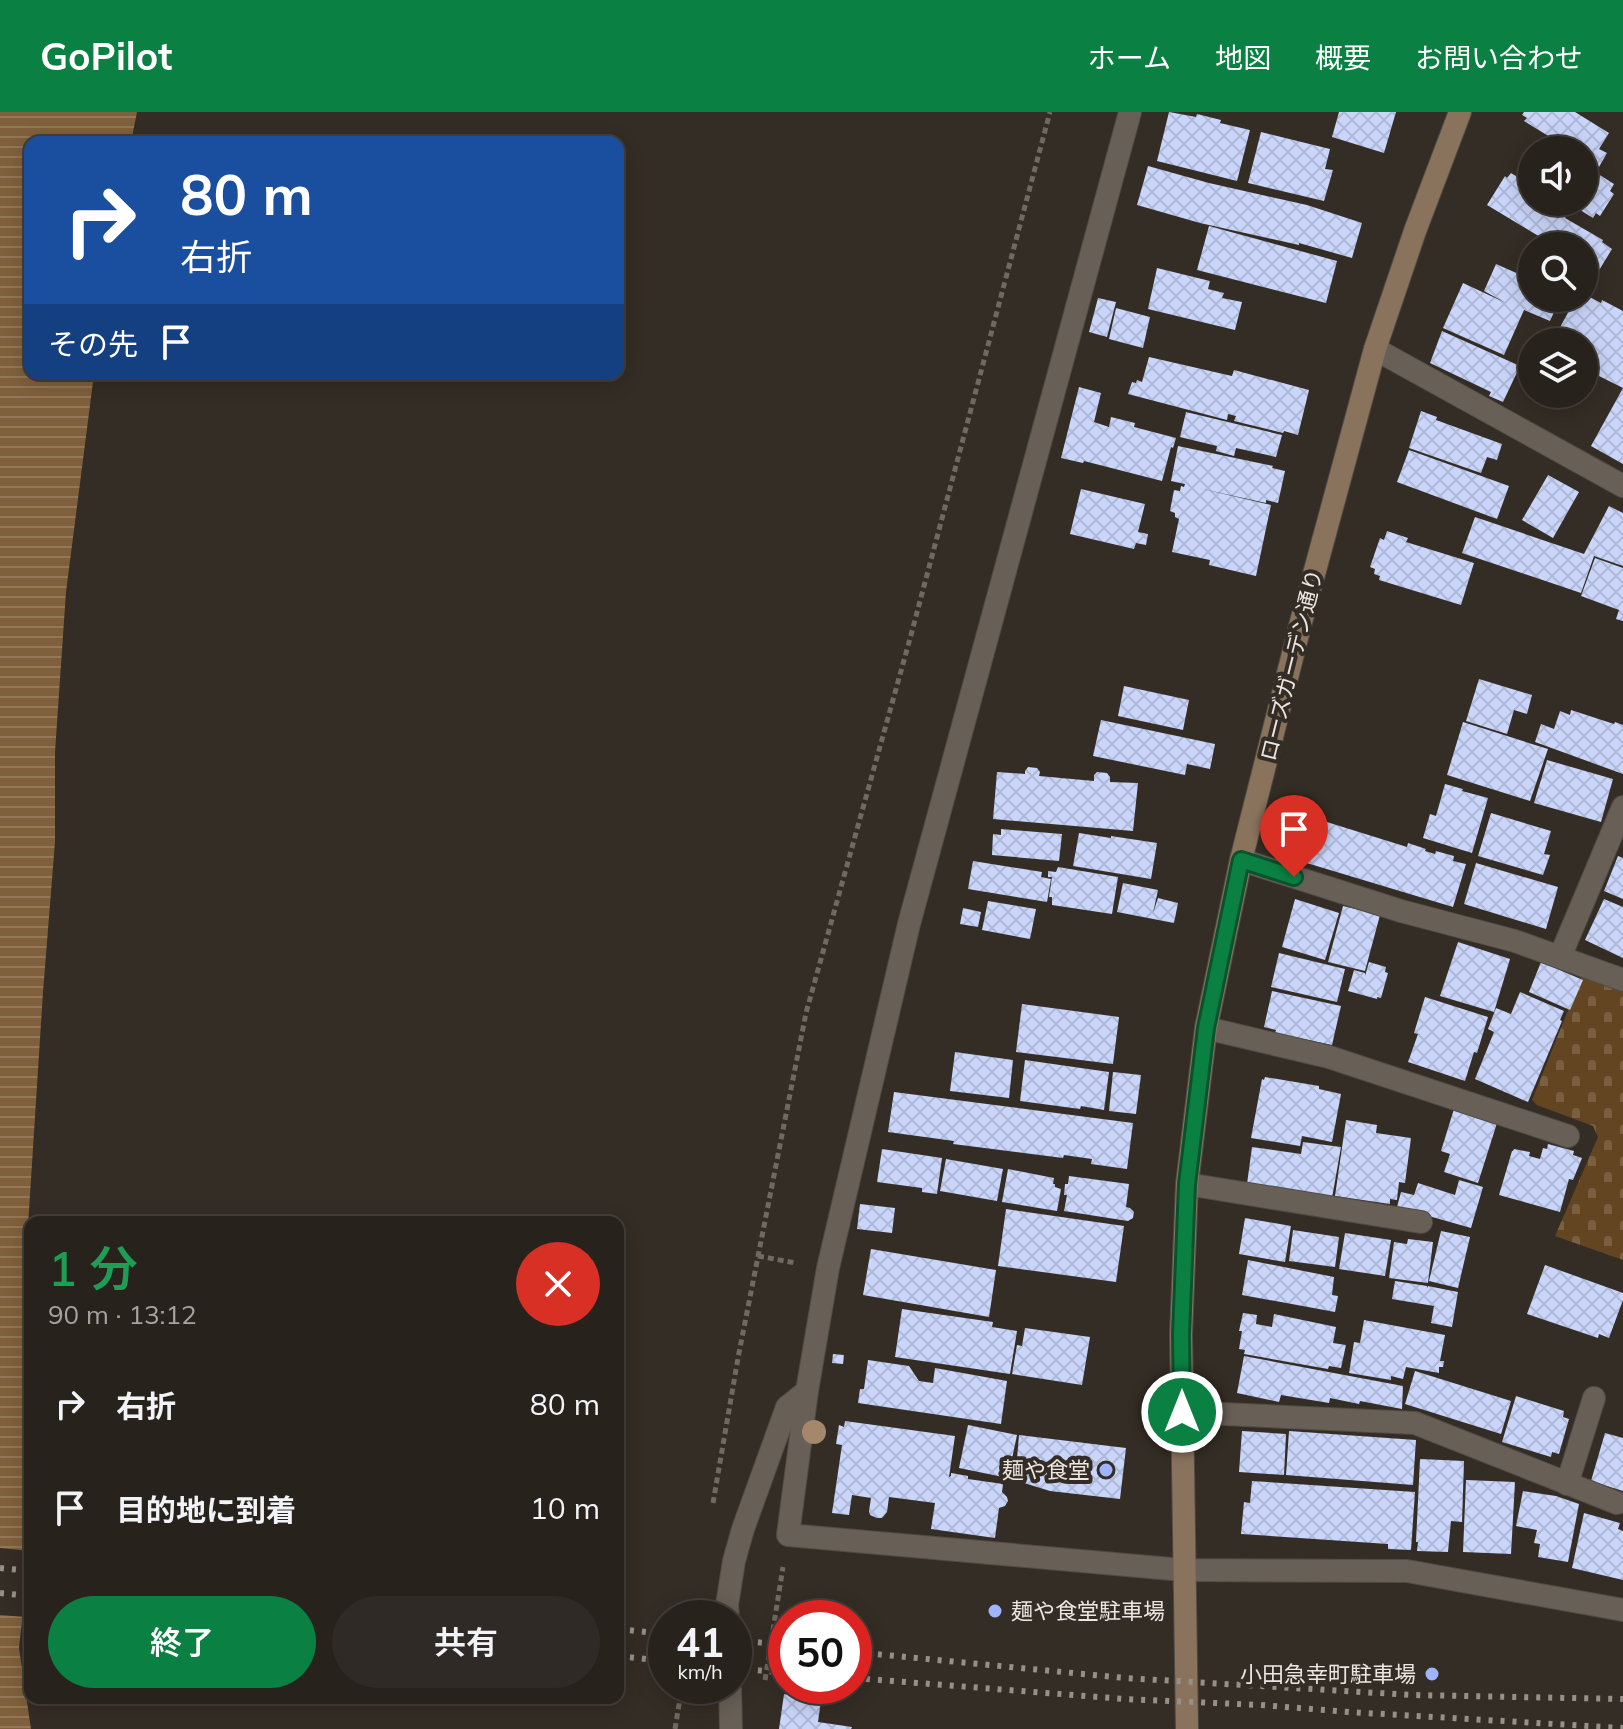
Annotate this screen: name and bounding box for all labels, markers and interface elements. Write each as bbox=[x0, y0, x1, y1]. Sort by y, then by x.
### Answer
text: GoPilot bbox=[40, 32, 172, 80]
text: ホーム bbox=[1088, 40, 1171, 75]
text: 地図 bbox=[1215, 40, 1271, 75]
text: 概要 bbox=[1315, 40, 1371, 75]
text: お問い合わせ bbox=[1415, 40, 1583, 75]
map controls bbox=[1518, 136, 1598, 408]
button: sound bbox=[1518, 136, 1598, 216]
text: 80 m bbox=[180, 159, 313, 229]
icon: right bbox=[48, 168, 152, 272]
button: search bbox=[1518, 232, 1598, 312]
text: 右折 bbox=[180, 234, 252, 279]
icon: arrive bbox=[154, 320, 198, 364]
text: その先 bbox=[48, 325, 138, 363]
button: layers bbox=[1518, 328, 1598, 408]
street label: ローズガーデン通り bbox=[1254, 566, 1328, 764]
pin bbox=[1260, 795, 1328, 877]
icon: arrive bbox=[1272, 807, 1316, 851]
text: 1 分 bbox=[48, 1238, 138, 1298]
button: close bbox=[516, 1242, 600, 1326]
text: 90 m · 13:12 bbox=[48, 1298, 197, 1331]
position arrow bbox=[1140, 1370, 1224, 1454]
icon: right bbox=[48, 1382, 92, 1426]
text: 80 m bbox=[530, 1385, 600, 1423]
text: 右折 bbox=[116, 1387, 176, 1425]
place label: 麺や食堂 bbox=[1002, 1456, 1090, 1484]
marker: 麺や食堂 bbox=[1097, 1461, 1115, 1479]
icon: arrive bbox=[48, 1486, 92, 1530]
text: 10 m bbox=[530, 1489, 600, 1527]
text: 目的地に到着 bbox=[116, 1491, 296, 1529]
button: 終了 bbox=[48, 1596, 316, 1688]
button: 共有 bbox=[332, 1596, 600, 1688]
place label: 麺や食堂駐車場 bbox=[1011, 1597, 1165, 1625]
speed limit sign: 50 bbox=[768, 1600, 872, 1704]
marker: 麺や食堂駐車場 bbox=[986, 1602, 1004, 1620]
text: 41 bbox=[676, 1617, 724, 1667]
text: km/h bbox=[677, 1659, 723, 1684]
place label: 小田急幸町駐車場 bbox=[1240, 1660, 1416, 1688]
marker: 小田急幸町駐車場 bbox=[1423, 1665, 1441, 1683]

